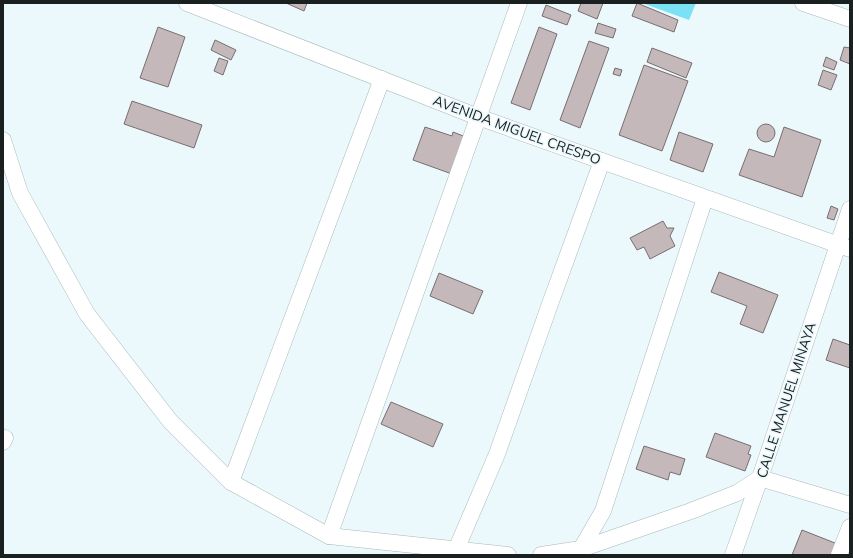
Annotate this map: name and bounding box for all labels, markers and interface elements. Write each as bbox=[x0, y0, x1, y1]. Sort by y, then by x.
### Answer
street label: AVENIDA MIGUEL CRESPO bbox=[431, 91, 603, 169]
street label: CALLE MANUEL MINAYA bbox=[752, 319, 820, 480]

